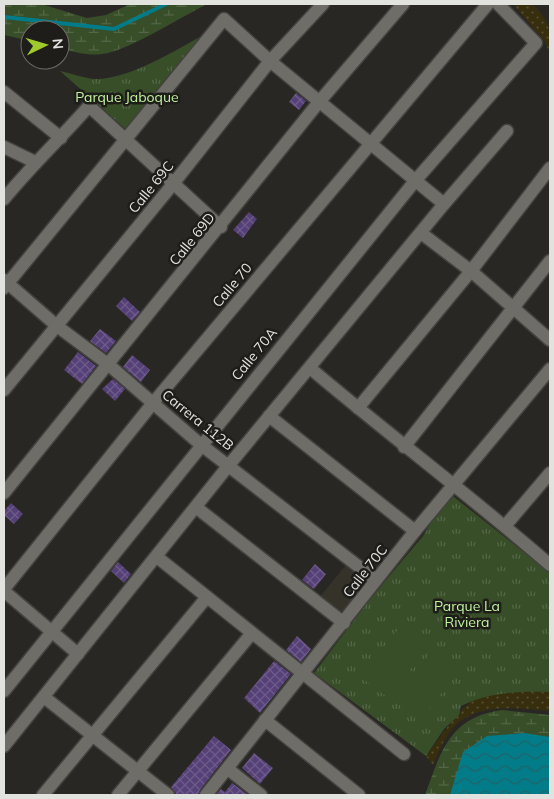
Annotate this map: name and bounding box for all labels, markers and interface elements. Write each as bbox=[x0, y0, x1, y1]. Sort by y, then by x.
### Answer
north arrow bbox=[20, 20, 70, 70]
text: N bbox=[49, 38, 67, 50]
park label: Parque Jaboque bbox=[75, 88, 179, 106]
street label: Calle 69C bbox=[124, 157, 178, 217]
street label: Calle 69D bbox=[165, 209, 219, 269]
street label: Calle 70 bbox=[208, 259, 256, 311]
street label: Calle 70A bbox=[227, 323, 281, 384]
street label: Carrera 112B bbox=[158, 386, 238, 454]
street label: Calle 70C bbox=[339, 541, 391, 601]
park label: Parque La Riviera bbox=[434, 597, 500, 631]

